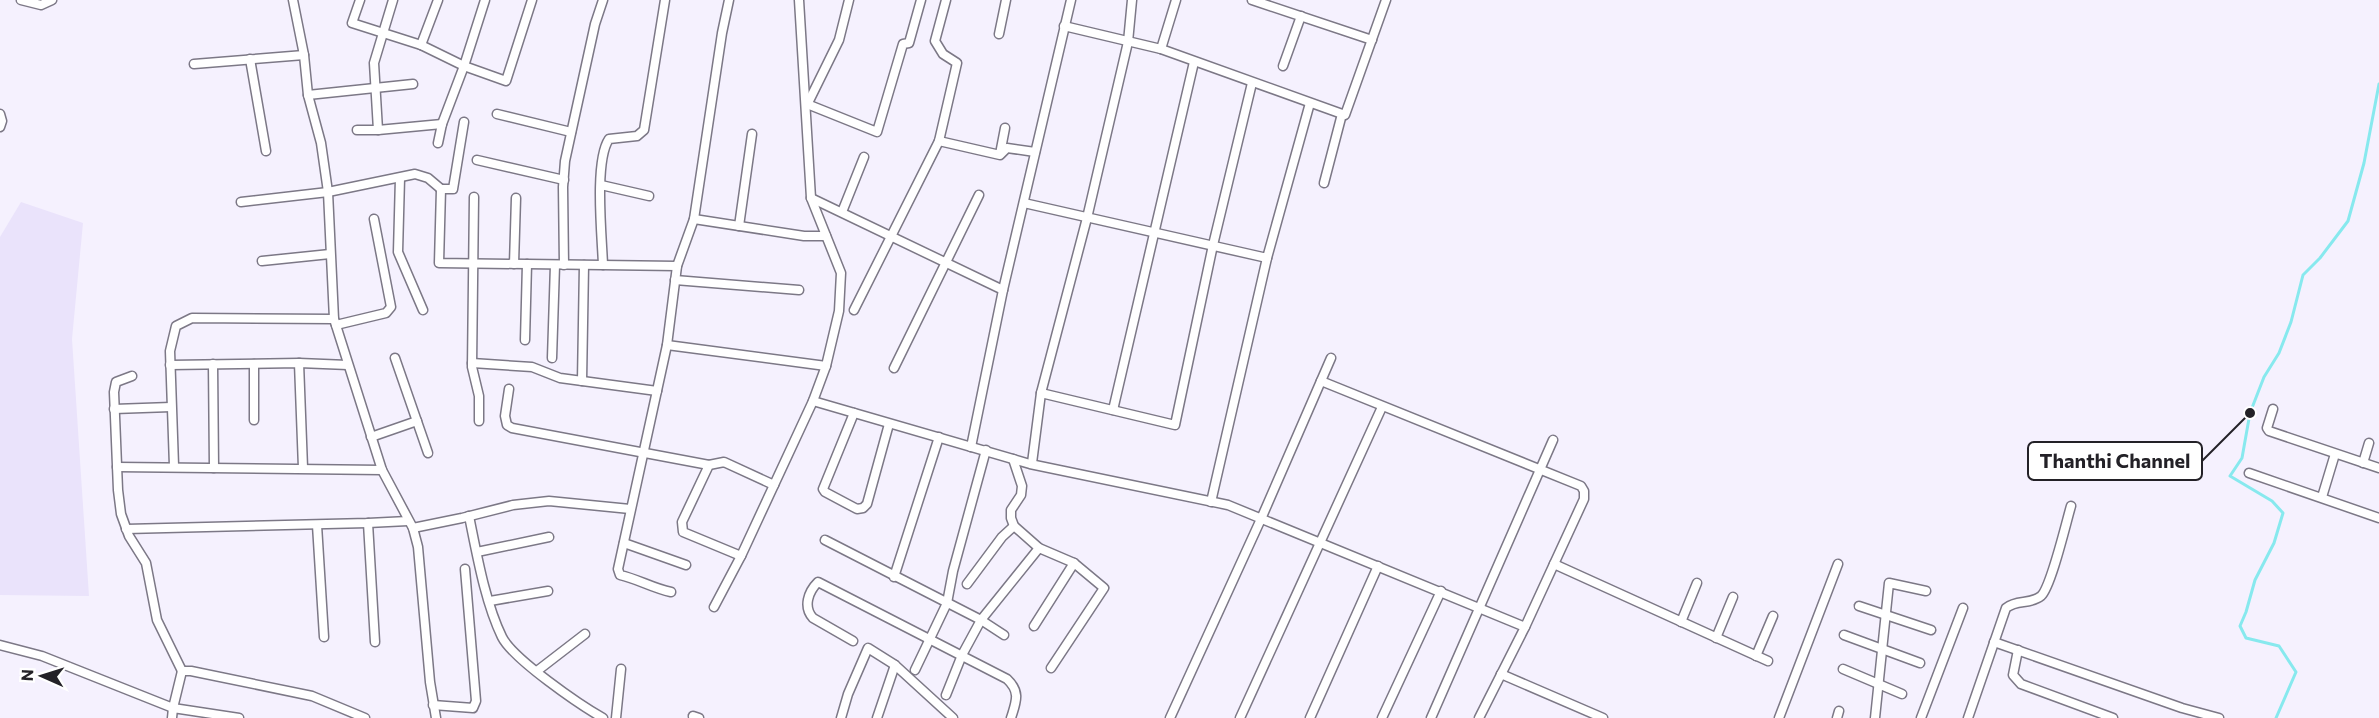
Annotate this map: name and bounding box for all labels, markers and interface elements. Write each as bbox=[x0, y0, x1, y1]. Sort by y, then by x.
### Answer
callout: Thanthi Channel bbox=[2028, 442, 2202, 480]
text: Thanthi Channel bbox=[2040, 448, 2190, 472]
north arrow bbox=[12, 646, 72, 706]
text: N bbox=[17, 669, 36, 682]

